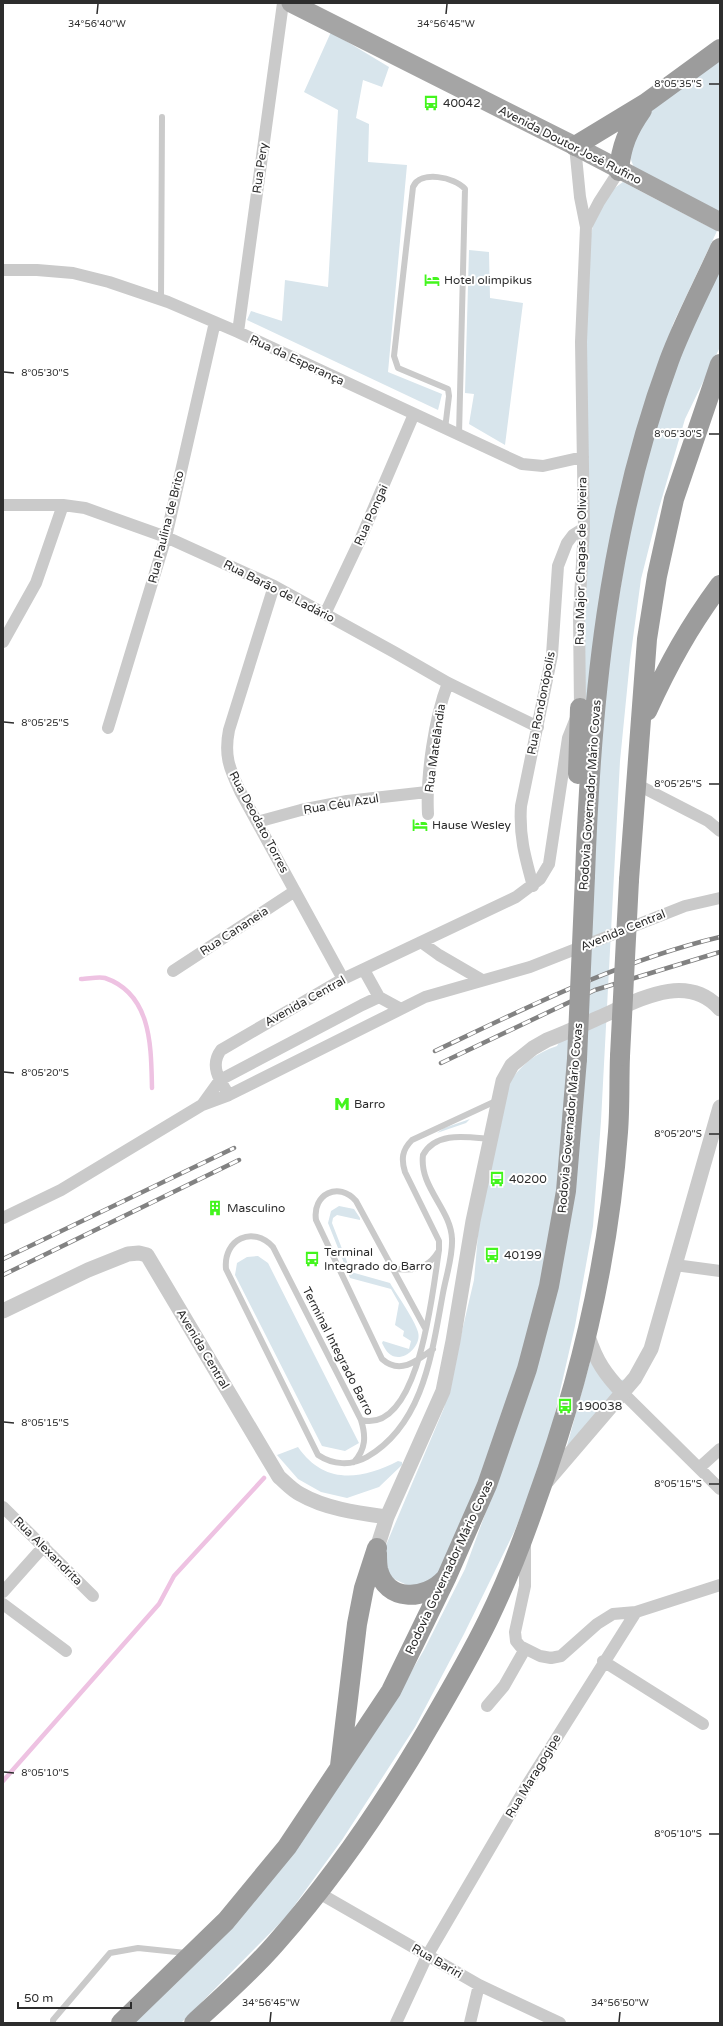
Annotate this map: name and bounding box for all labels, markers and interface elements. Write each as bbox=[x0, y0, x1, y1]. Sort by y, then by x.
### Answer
text: 34°56'40"W bbox=[68, 18, 126, 30]
text: 34°56'45"W bbox=[417, 18, 475, 30]
text: 8°05'35"S bbox=[654, 78, 702, 90]
bus stop icon: 40042 bbox=[422, 94, 440, 112]
place label: 40042 bbox=[443, 96, 481, 110]
street label: Avenida Doutor José Rufino bbox=[496, 103, 644, 187]
street label: Rua Pery bbox=[249, 141, 271, 194]
hotel icon: Hotel olimpikus bbox=[423, 271, 441, 289]
place label: Hotel olimpikus bbox=[444, 273, 532, 287]
street label: Rua da Esperança bbox=[248, 332, 346, 388]
text: 8°05'30"S bbox=[21, 367, 69, 379]
text: 8°05'30"S bbox=[654, 428, 702, 440]
street label: Rua Paulina de Brito bbox=[145, 469, 187, 585]
street label: Rua Major Chagas de Oliveira bbox=[573, 477, 589, 645]
street label: Rua Pongai bbox=[351, 482, 391, 548]
street label: Rua Barão de Ladário bbox=[221, 557, 337, 625]
street label: Rua Rondonópolis bbox=[524, 650, 558, 756]
street label: Rodovia Governador Mário Covas bbox=[576, 699, 604, 891]
street label: Rua Matelândia bbox=[422, 703, 448, 793]
text: 8°05'25"S bbox=[21, 717, 69, 729]
street label: Rua Deodato Torres bbox=[226, 769, 292, 875]
text: 8°05'25"S bbox=[654, 778, 702, 790]
street label: Rua Céu Azul bbox=[302, 791, 380, 817]
hotel icon: Hause Wesley bbox=[411, 816, 429, 834]
place label: Hause Wesley bbox=[432, 818, 512, 832]
street label: Rua Cananeia bbox=[197, 904, 271, 958]
street label: Avenida Central bbox=[578, 907, 668, 953]
street label: Avenida Central bbox=[262, 973, 348, 1029]
street label: Rodovia Governador Mário Covas bbox=[555, 1022, 585, 1214]
text: 8°05'20"S bbox=[21, 1067, 69, 1079]
metro station icon: Barro bbox=[333, 1095, 351, 1113]
place label: Barro bbox=[354, 1097, 385, 1111]
text: 8°05'20"S bbox=[654, 1128, 702, 1140]
bus stop icon: 40200 bbox=[488, 1170, 506, 1188]
place label: 40200 bbox=[509, 1172, 547, 1186]
building icon: Masculino bbox=[206, 1199, 224, 1217]
place label: Masculino bbox=[227, 1201, 285, 1215]
place label: Terminal Integrado do Barro bbox=[324, 1245, 432, 1273]
bus stop icon: 40199 bbox=[483, 1246, 501, 1264]
place label: 40199 bbox=[504, 1248, 542, 1262]
bus stop icon: Terminal Integrado do Barro bbox=[303, 1250, 321, 1268]
street label: Terminal Integrado Barro bbox=[300, 1285, 376, 1417]
street label: Avenida Central bbox=[174, 1307, 232, 1391]
bus stop icon: 190038 bbox=[556, 1397, 574, 1415]
place label: 190038 bbox=[577, 1399, 622, 1413]
text: 8°05'15"S bbox=[21, 1417, 69, 1429]
street label: Rodovia Governador Mário Covas bbox=[402, 1477, 496, 1656]
text: 8°05'15"S bbox=[654, 1478, 702, 1490]
street label: Rua Alexandrita bbox=[11, 1514, 85, 1588]
street label: Rua Maragogipe bbox=[502, 1731, 564, 1820]
text: 8°05'10"S bbox=[21, 1767, 69, 1779]
text: 8°05'10"S bbox=[654, 1828, 702, 1840]
street label: Rua Bariri bbox=[409, 1941, 465, 1981]
scale bar bbox=[18, 1984, 131, 2010]
text: 50 m bbox=[24, 1991, 53, 2005]
text: 34°56'45"W bbox=[242, 1997, 300, 2009]
text: 34°56'50"W bbox=[591, 1997, 649, 2009]

